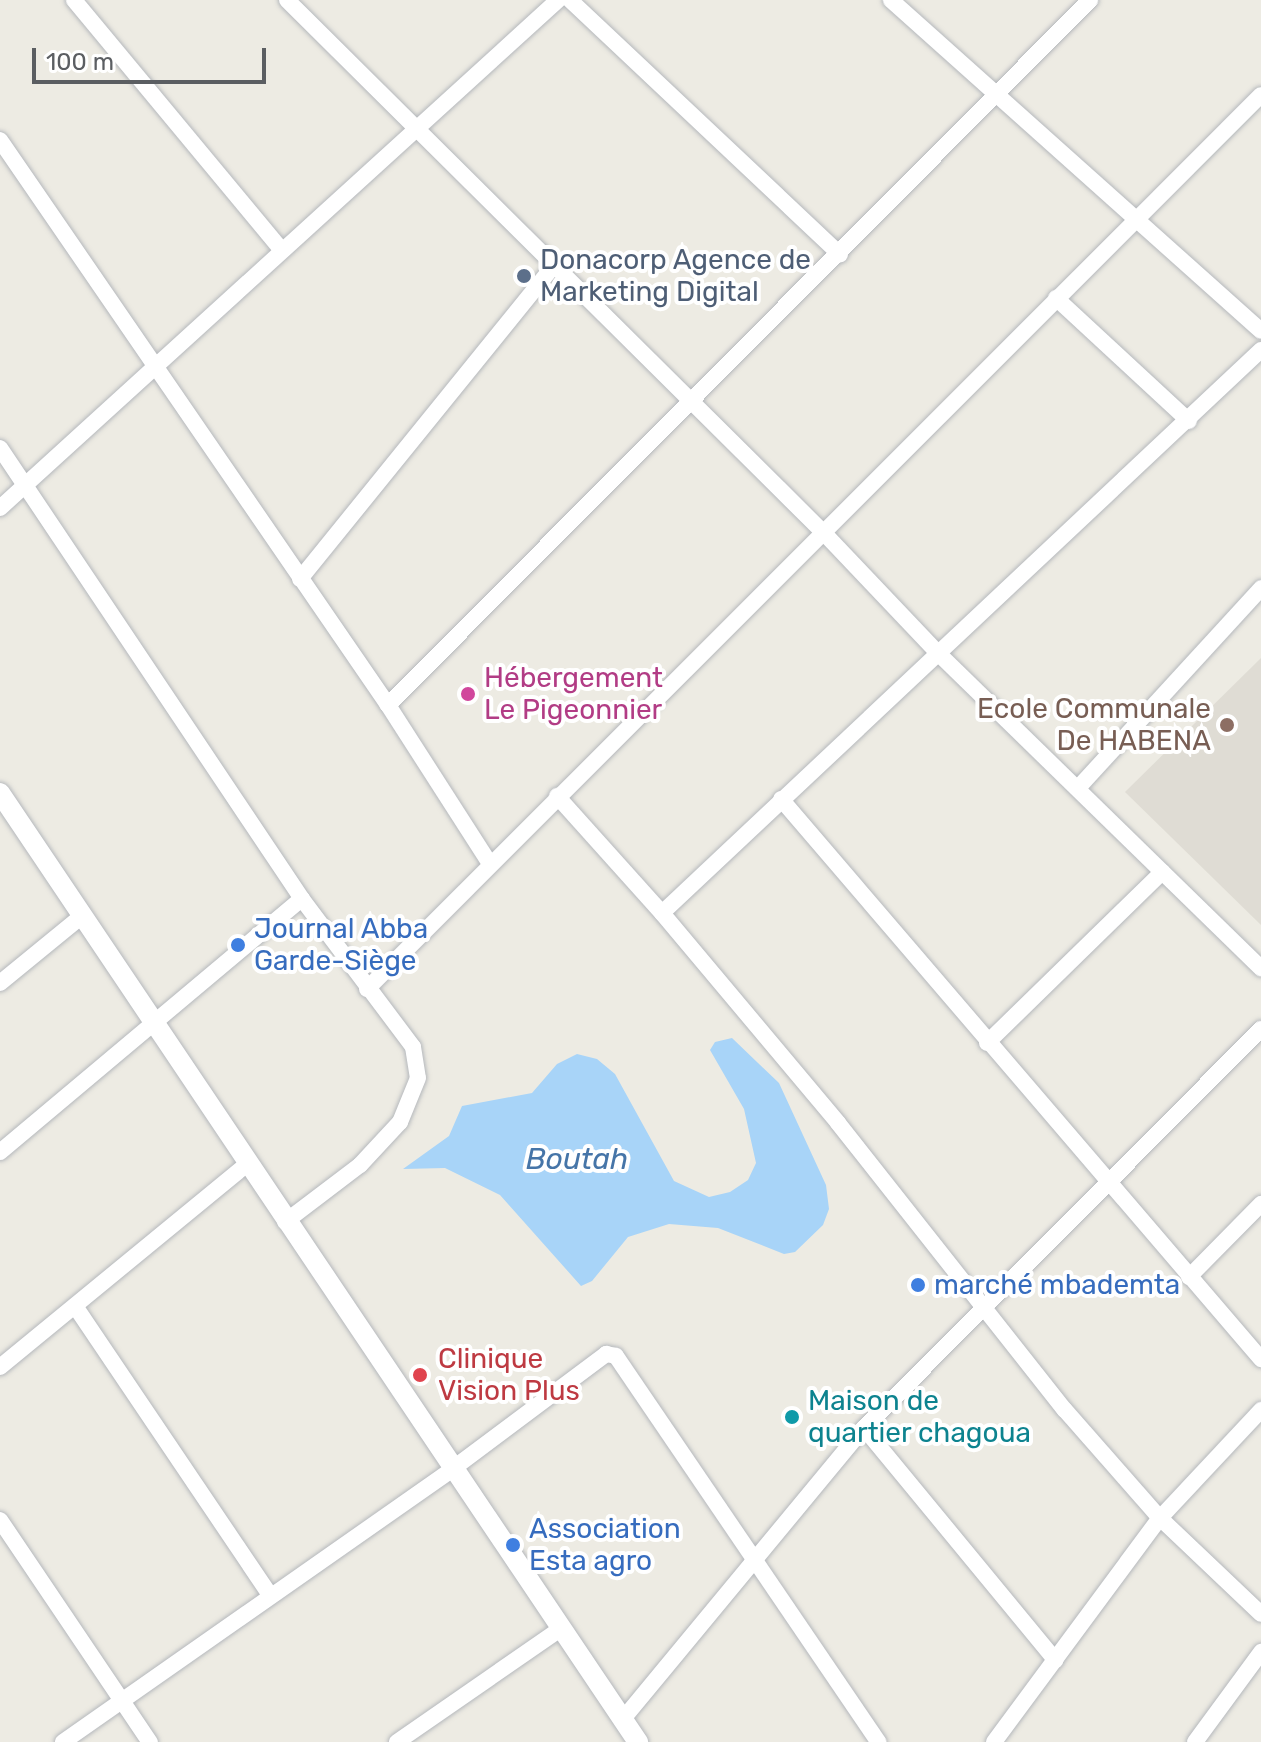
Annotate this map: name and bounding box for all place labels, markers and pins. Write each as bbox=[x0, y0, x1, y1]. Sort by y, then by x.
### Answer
place label: Donacorp Agence de Marketing Digital bbox=[540, 243, 812, 309]
marker: Donacorp Agence de Marketing Digital bbox=[515, 267, 533, 285]
place label: Hébergement Le Pigeonnier bbox=[484, 661, 663, 727]
marker: Hébergement Le Pigeonnier bbox=[459, 685, 477, 703]
place label: Ecole Communale De HABENA bbox=[977, 692, 1211, 758]
marker: Ecole Communale De HABENA bbox=[1218, 716, 1236, 734]
place label: Journal Abba Garde-Siège bbox=[254, 912, 429, 978]
marker: Journal Abba Garde-Siège bbox=[229, 936, 247, 954]
place label: marché mbademta bbox=[934, 1268, 1180, 1302]
marker: marché mbademta bbox=[909, 1276, 927, 1294]
place label: Clinique Vision Plus bbox=[438, 1342, 580, 1408]
marker: Clinique Vision Plus bbox=[409, 1364, 431, 1386]
place label: Maison de quartier chagoua bbox=[808, 1384, 1032, 1450]
marker: Maison de quartier chagoua bbox=[783, 1408, 801, 1426]
place label: Association Esta agro bbox=[529, 1512, 681, 1578]
marker: Association Esta agro bbox=[504, 1536, 522, 1554]

